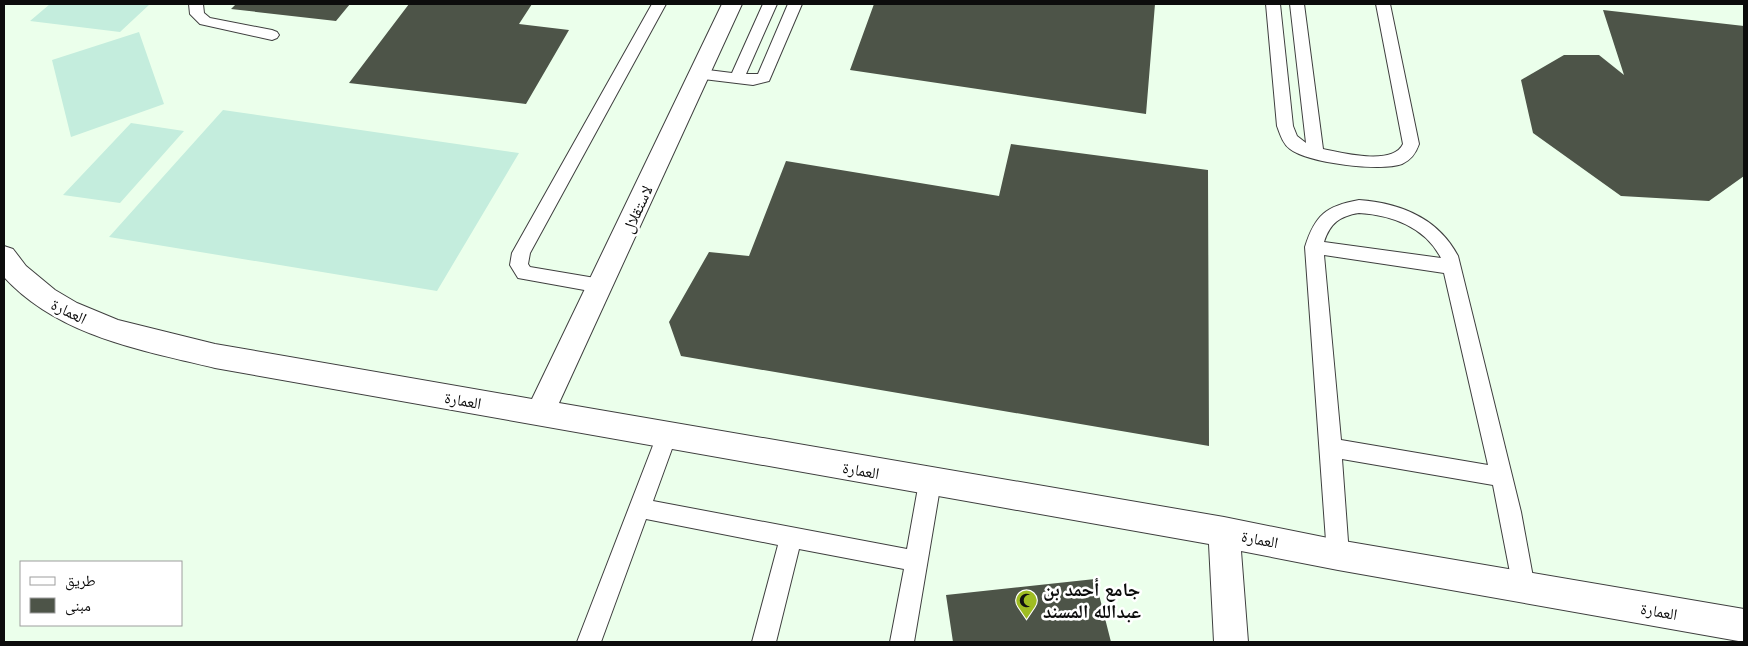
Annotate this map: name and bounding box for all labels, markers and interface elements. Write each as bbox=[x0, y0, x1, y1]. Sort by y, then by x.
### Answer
street label: لاستقلال bbox=[617, 182, 658, 236]
street label: العمارة bbox=[48, 294, 90, 328]
street label: العمارة bbox=[443, 387, 483, 413]
street label: العمارة bbox=[841, 457, 881, 483]
street label: العمارة bbox=[1240, 526, 1280, 552]
legend bbox=[20, 561, 182, 626]
text: طريق bbox=[65, 571, 96, 591]
place label: جامع أحمد بن عبدالله المسند bbox=[1043, 578, 1141, 623]
mosque icon: جامع أحمد بن عبدالله المسند bbox=[1015, 588, 1039, 619]
text: مبنى bbox=[65, 596, 91, 616]
street label: العمارة bbox=[1639, 598, 1679, 624]

